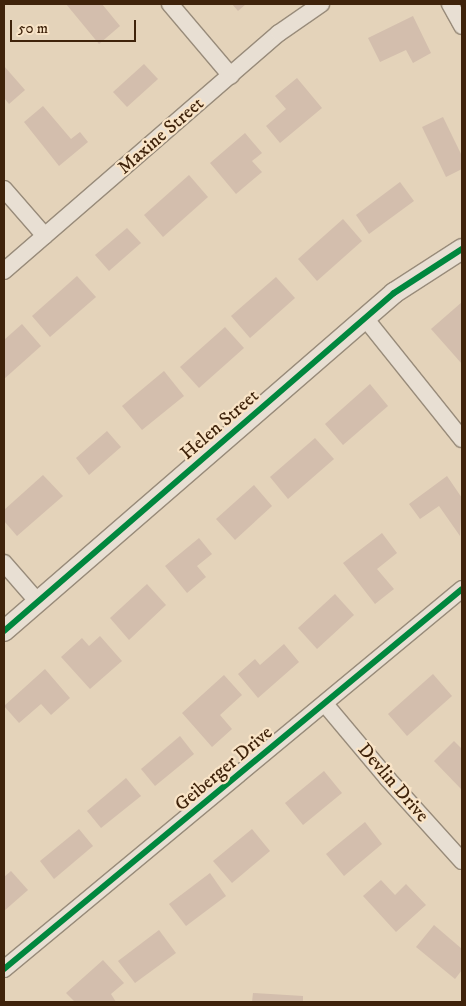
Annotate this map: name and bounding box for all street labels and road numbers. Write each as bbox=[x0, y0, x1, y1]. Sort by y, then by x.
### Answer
street label: Maxine Street bbox=[113, 92, 209, 180]
street label: Helen Street bbox=[176, 385, 264, 465]
street label: Geiberger Drive bbox=[171, 722, 277, 816]
street label: Devlin Drive bbox=[353, 739, 433, 827]

